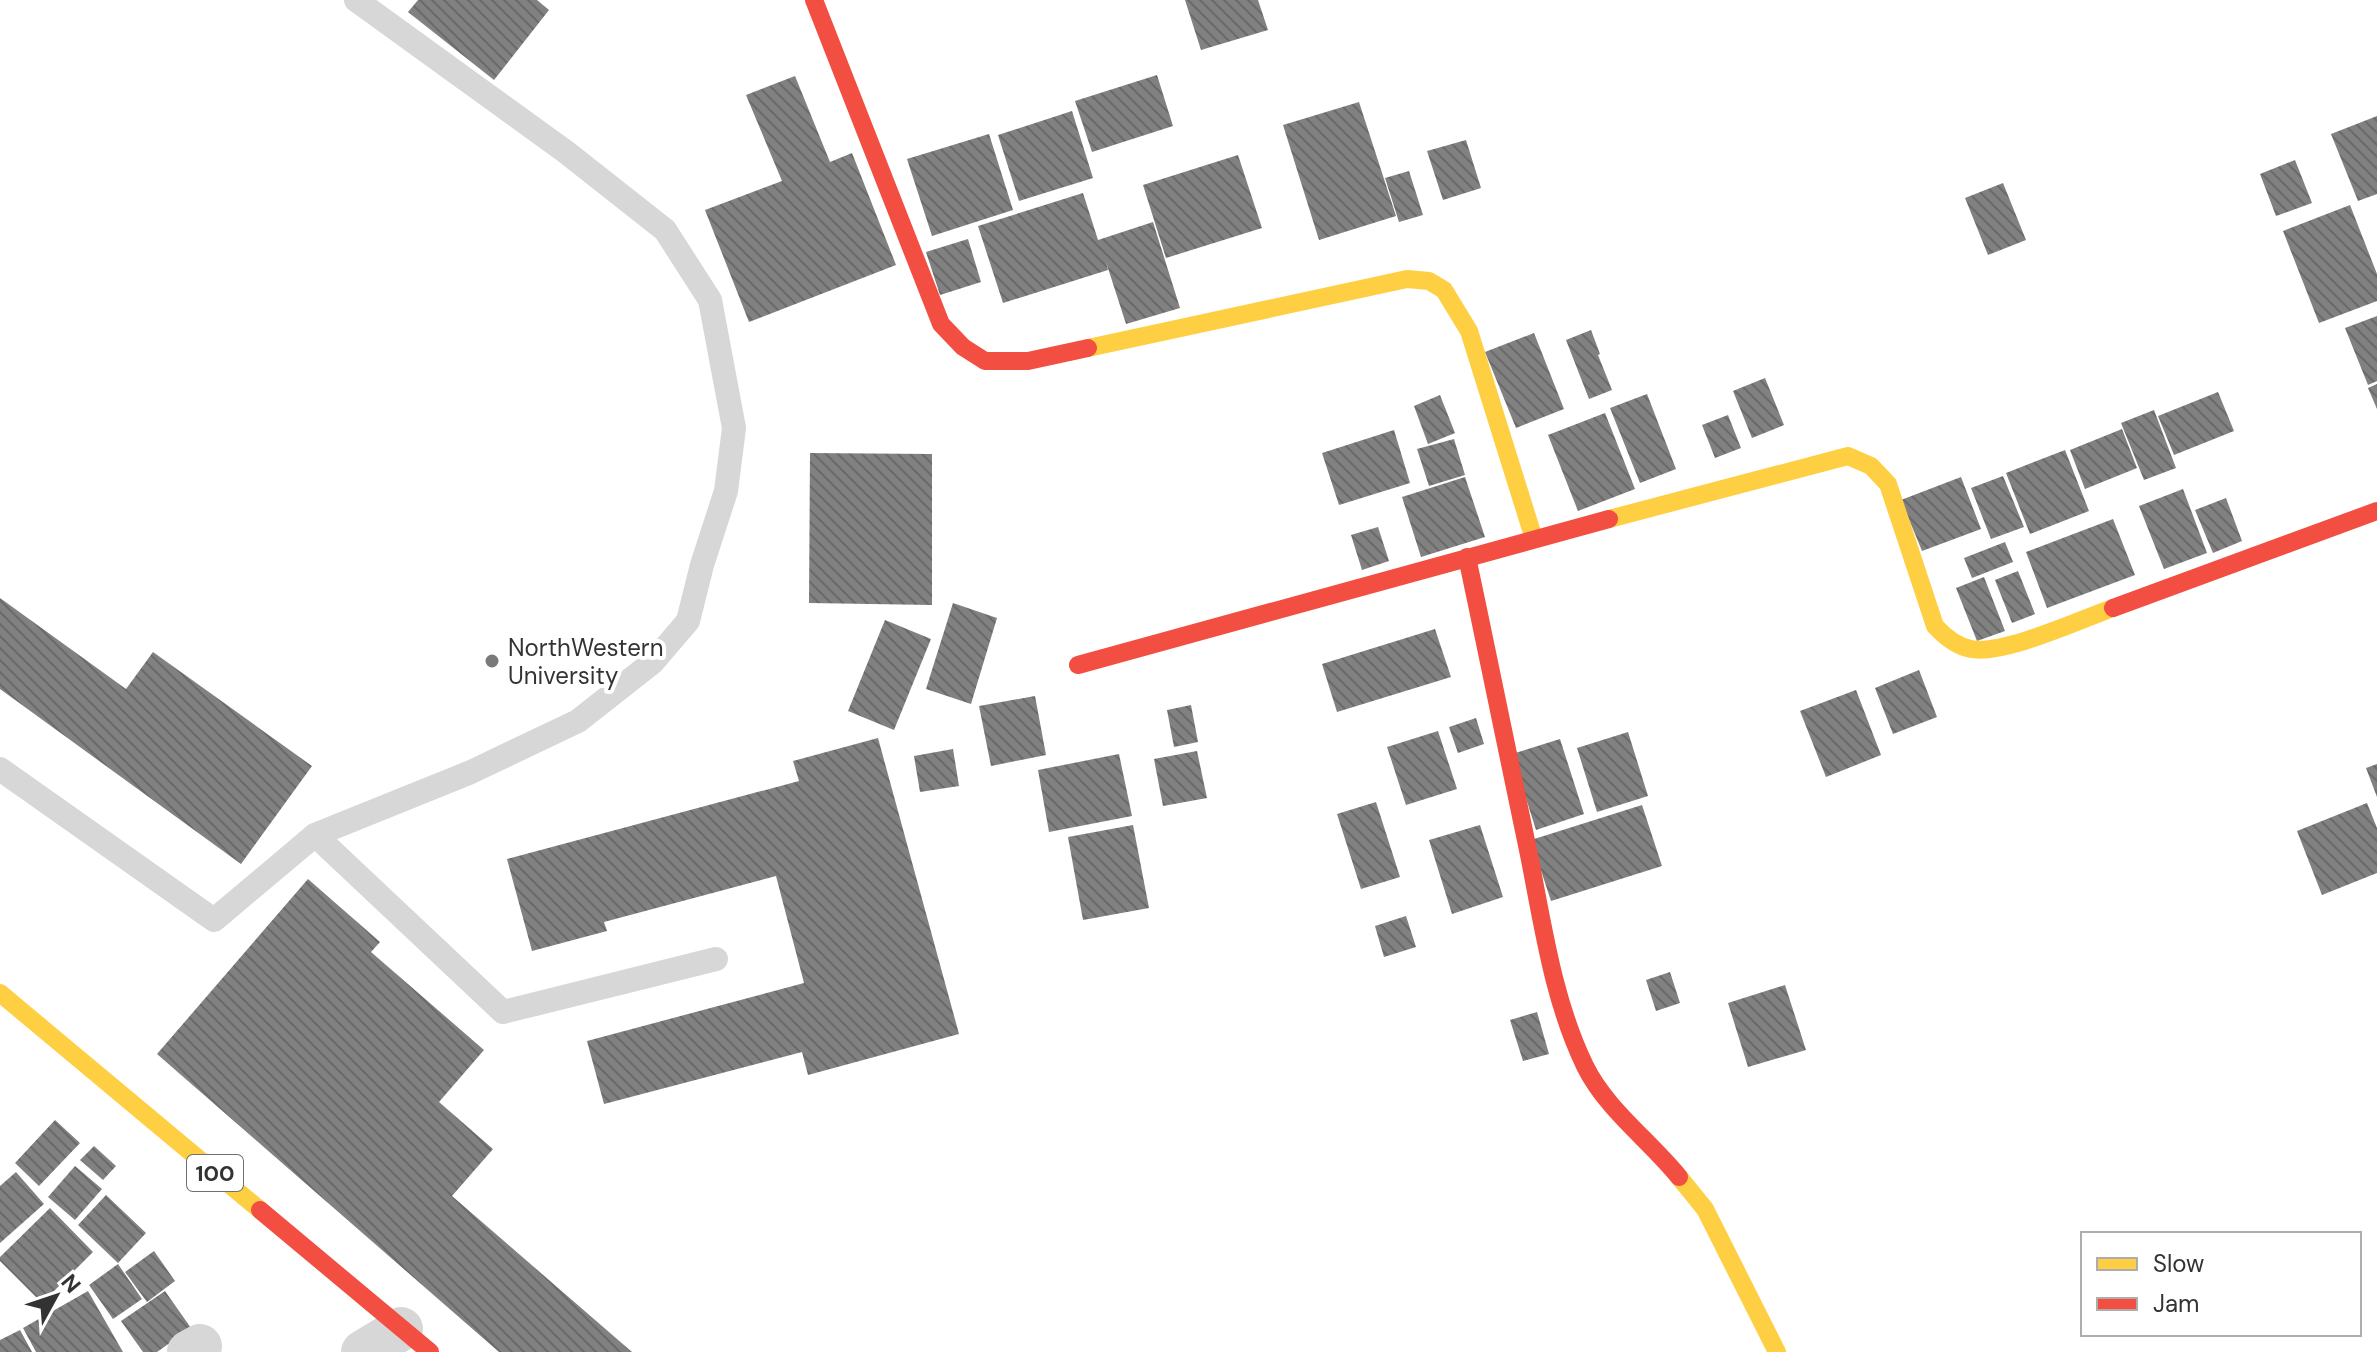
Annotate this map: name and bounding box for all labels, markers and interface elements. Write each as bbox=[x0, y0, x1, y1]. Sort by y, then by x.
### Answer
place label: NorthWestern University bbox=[508, 632, 663, 691]
marker: NorthWestern University bbox=[483, 652, 501, 670]
road number: 100 bbox=[187, 1155, 243, 1191]
legend bbox=[2081, 1232, 2361, 1336]
text: Slow bbox=[2153, 1248, 2204, 1279]
north arrow bbox=[16, 1256, 96, 1336]
text: N bbox=[55, 1268, 87, 1299]
text: Jam bbox=[2153, 1288, 2199, 1319]

